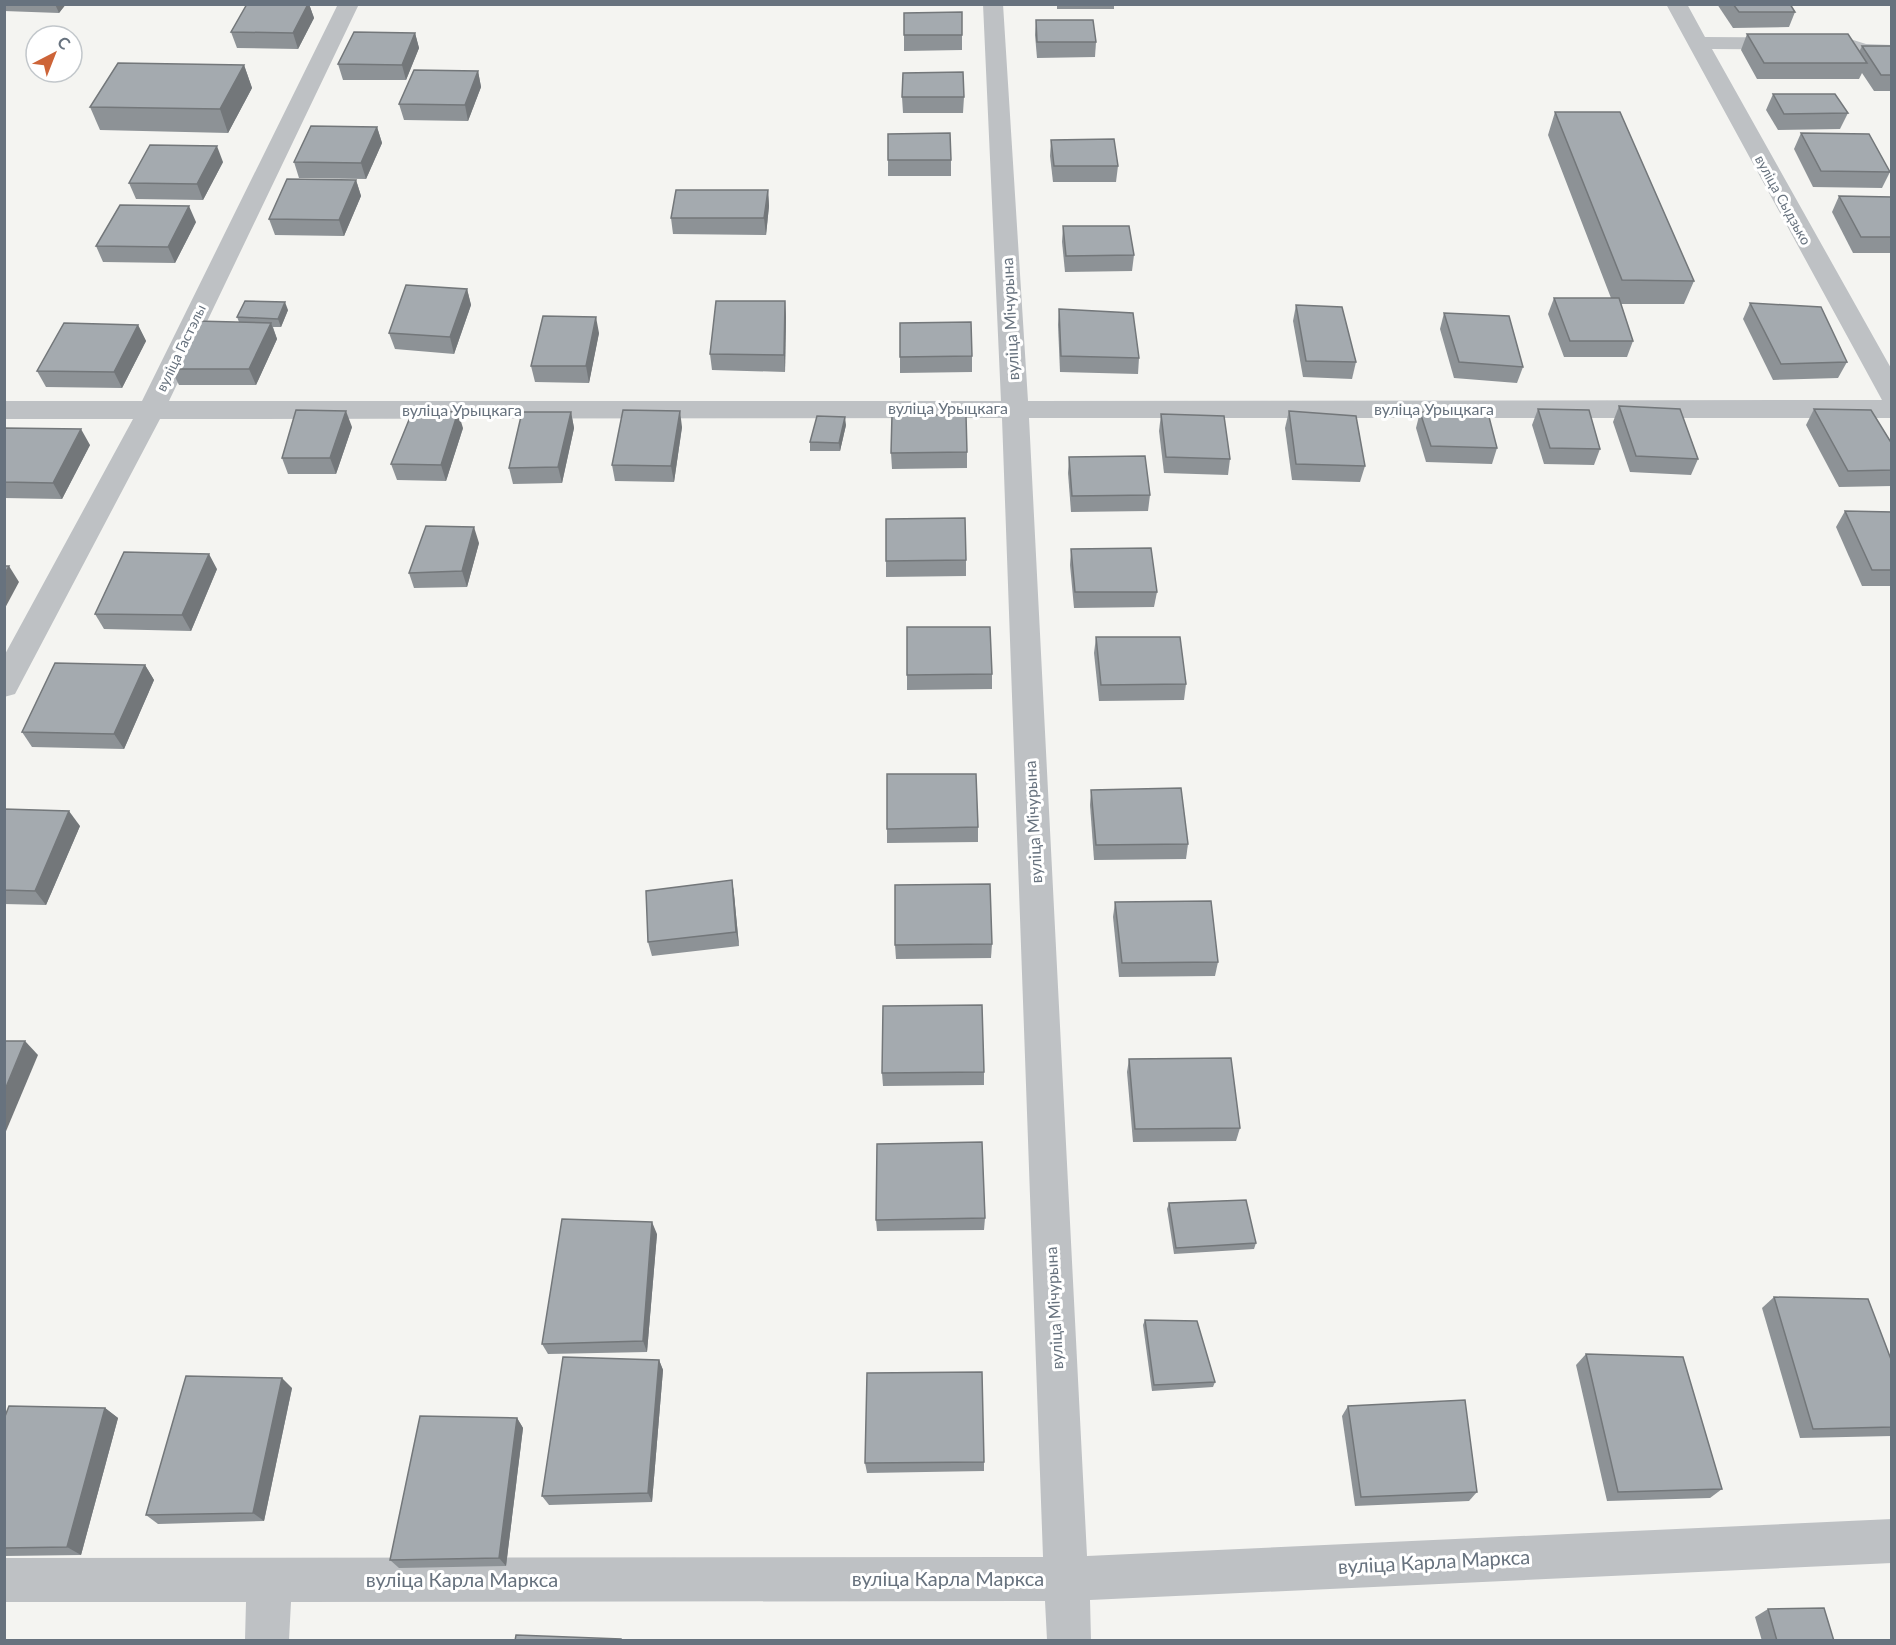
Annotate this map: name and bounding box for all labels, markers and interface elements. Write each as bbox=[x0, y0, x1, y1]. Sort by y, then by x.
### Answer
north arrow bbox=[24, 24, 84, 84]
text: С bbox=[54, 32, 75, 53]
street label: вуліца Сыдзько bbox=[1752, 152, 1815, 248]
street label: вуліца Мічурына bbox=[997, 257, 1022, 381]
street label: вуліца Гастэлы bbox=[152, 301, 209, 394]
street label: вуліца Урыцкага bbox=[888, 398, 1008, 417]
street label: вуліца Урыцкага bbox=[1374, 399, 1494, 418]
street label: вуліца Урыцкага bbox=[402, 400, 522, 419]
street label: вуліца Мічурына bbox=[1020, 760, 1045, 884]
street label: вуліца Мічурына bbox=[1041, 1246, 1066, 1370]
street label: вуліца Карла Маркса bbox=[1337, 1544, 1531, 1578]
street label: вуліца Карла Маркса bbox=[852, 1566, 1044, 1590]
street label: вуліца Карла Маркса bbox=[366, 1567, 558, 1591]

